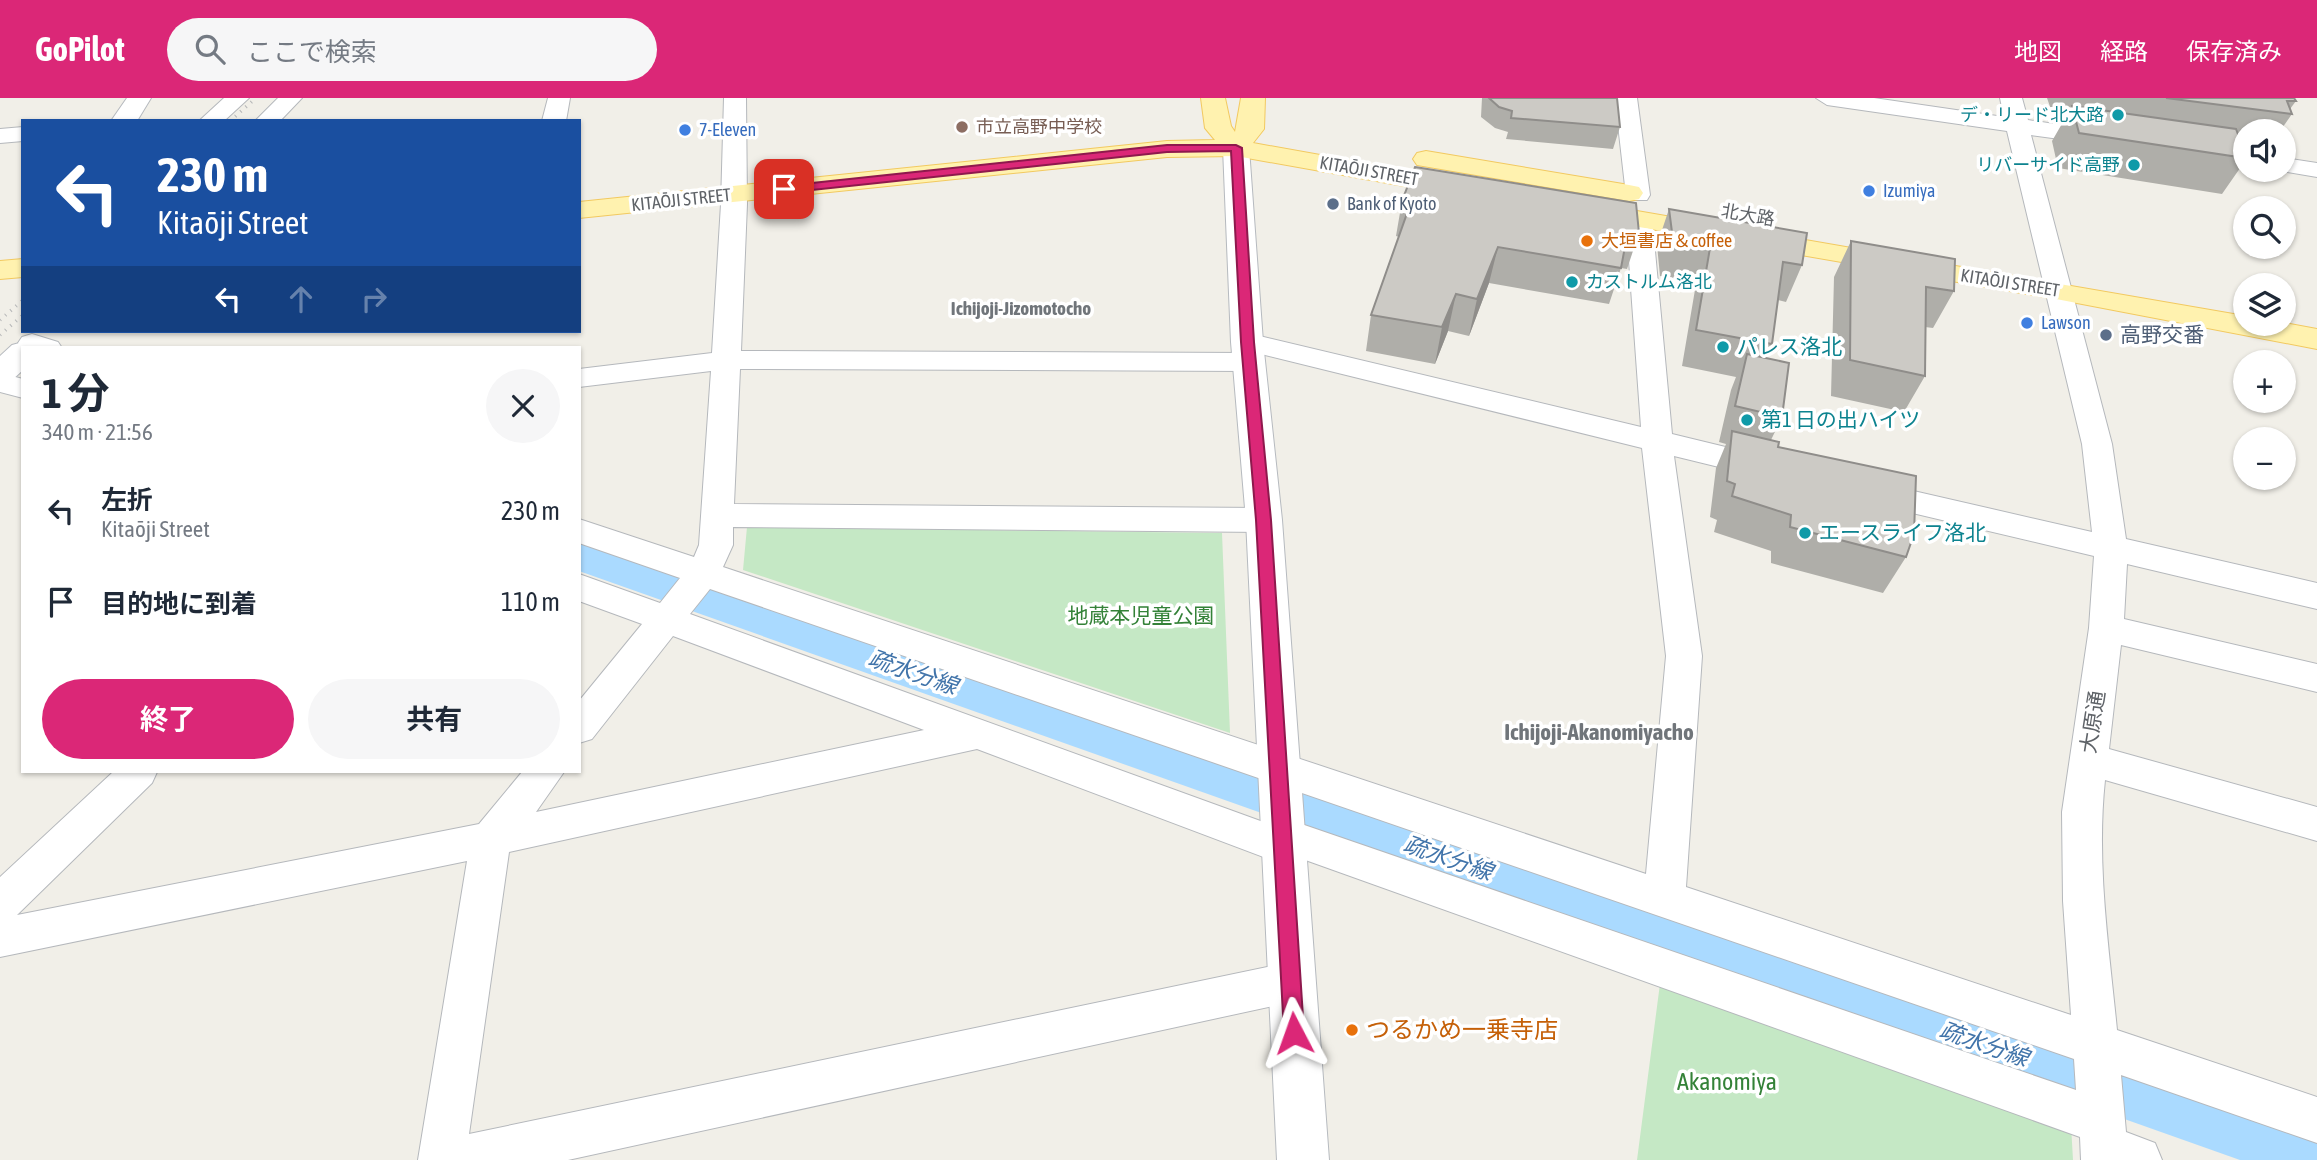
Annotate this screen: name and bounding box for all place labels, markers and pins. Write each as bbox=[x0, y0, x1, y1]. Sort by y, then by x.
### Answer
place label: デ・リード北大路 bbox=[1960, 104, 2104, 125]
marker: デ・リード北大路 bbox=[2110, 107, 2126, 123]
place label: 市立高野中学校 bbox=[976, 116, 1102, 137]
place label: 7-Eleven bbox=[699, 119, 756, 140]
marker: 市立高野中学校 bbox=[954, 119, 970, 135]
marker: 7-Eleven bbox=[677, 122, 693, 138]
place label: リバーサイド高野 bbox=[1976, 154, 2120, 175]
marker: リバーサイド高野 bbox=[2126, 157, 2142, 173]
pin bbox=[754, 159, 814, 219]
place label: Izumiya bbox=[1883, 180, 1935, 201]
marker: Izumiya bbox=[1861, 183, 1877, 199]
place label: Bank of Kyoto bbox=[1347, 193, 1436, 214]
marker: Bank of Kyoto bbox=[1325, 196, 1341, 212]
place label: 大垣書店＆coffee bbox=[1601, 230, 1732, 251]
marker: 大垣書店＆coffee bbox=[1579, 233, 1595, 249]
place label: カストルム洛北 bbox=[1586, 271, 1712, 292]
marker: カストルム洛北 bbox=[1564, 274, 1580, 290]
place label: Lawson bbox=[2041, 312, 2091, 333]
marker: Lawson bbox=[2019, 315, 2035, 331]
place label: 高野交番 bbox=[2120, 322, 2204, 346]
marker: 高野交番 bbox=[2098, 327, 2114, 343]
place label: パレス洛北 bbox=[1737, 334, 1842, 358]
marker: パレス洛北 bbox=[1715, 339, 1731, 355]
place label: 第1 日の出ハイツ bbox=[1761, 407, 1920, 431]
marker: 第1 日の出ハイツ bbox=[1739, 412, 1755, 428]
place label: エースライフ洛北 bbox=[1819, 520, 1986, 544]
marker: エースライフ洛北 bbox=[1797, 525, 1813, 541]
place label: つるかめ一乗寺店 bbox=[1366, 1016, 1558, 1043]
marker: つるかめ一乗寺店 bbox=[1344, 1022, 1360, 1038]

